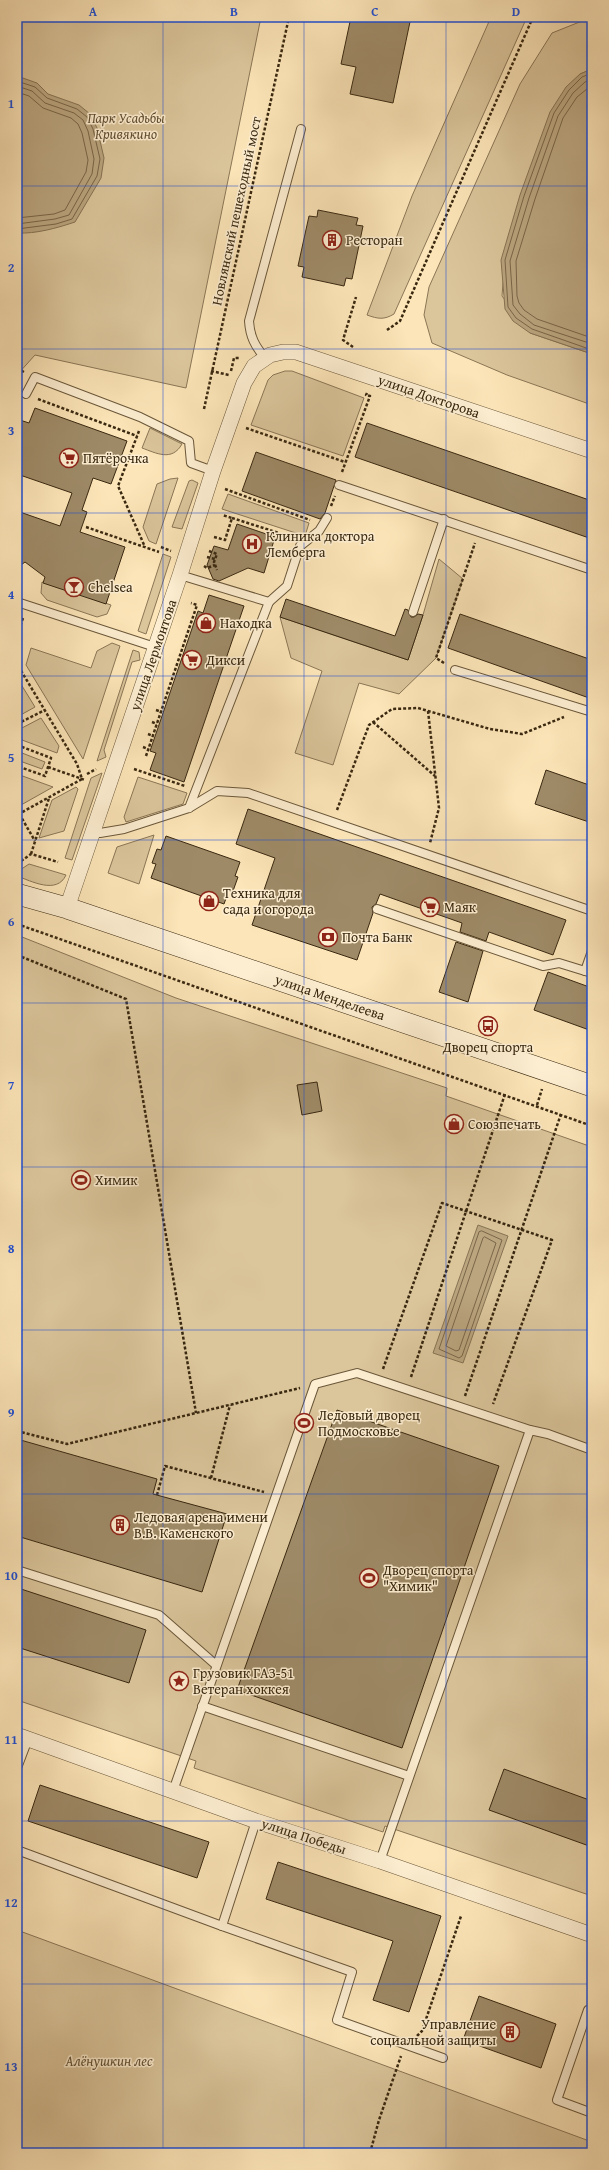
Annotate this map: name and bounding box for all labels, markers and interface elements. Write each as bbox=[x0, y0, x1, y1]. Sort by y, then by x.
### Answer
text: A bbox=[89, 2, 98, 21]
text: B bbox=[230, 2, 238, 21]
text: C bbox=[371, 2, 379, 21]
text: D bbox=[512, 2, 520, 21]
text: 1 bbox=[8, 94, 14, 113]
park label: Парк Усадьбы Кривякино bbox=[87, 108, 165, 144]
street label: Новлянский пешеходный мост bbox=[206, 115, 266, 307]
building icon: Ресторан bbox=[321, 229, 343, 251]
place label: Ресторан bbox=[346, 230, 403, 250]
text: 2 bbox=[8, 258, 15, 277]
street label: улица Докторова bbox=[375, 369, 483, 423]
text: 3 bbox=[8, 421, 14, 440]
supermarket icon: Пятёрочка bbox=[58, 447, 80, 469]
place label: Пятёрочка bbox=[83, 448, 149, 468]
place label: Клиника доктора Лемберга bbox=[266, 526, 375, 562]
hospital icon: Клиника доктора Лемберга bbox=[241, 533, 263, 555]
bar icon: Chelsea bbox=[63, 576, 85, 598]
place label: Chelsea bbox=[88, 577, 133, 597]
text: 4 bbox=[8, 585, 15, 604]
street label: улица Лермонтова bbox=[124, 596, 182, 714]
shop icon: Находка bbox=[195, 612, 217, 634]
place label: Находка bbox=[220, 613, 272, 633]
supermarket icon: Дикси bbox=[181, 649, 203, 671]
place label: Дикси bbox=[205, 650, 245, 670]
text: 5 bbox=[8, 748, 15, 767]
place label: Техника для сада и огорода bbox=[223, 883, 314, 919]
shop icon: Техника для сада и огорода bbox=[198, 890, 220, 912]
supermarket icon: Маяк bbox=[419, 896, 441, 918]
place label: Маяк bbox=[444, 897, 477, 917]
text: 6 bbox=[8, 912, 15, 931]
bank icon: Почта Банк bbox=[317, 926, 339, 948]
place label: Почта Банк bbox=[342, 927, 413, 947]
street label: улица Менделеева bbox=[271, 968, 388, 1025]
bus stop icon: Дворец спорта bbox=[477, 1015, 499, 1037]
place label: Дворец спорта bbox=[442, 1037, 533, 1057]
text: 7 bbox=[8, 1076, 15, 1095]
shop icon: Союзпечать bbox=[443, 1113, 465, 1135]
place label: Союзпечать bbox=[468, 1114, 541, 1134]
sports icon: Химик bbox=[70, 1169, 92, 1191]
place label: Химик bbox=[95, 1170, 138, 1190]
text: 8 bbox=[8, 1239, 15, 1258]
text: 9 bbox=[8, 1403, 15, 1422]
place label: Ледовый дворец Подмосковье bbox=[318, 1405, 420, 1441]
sports icon: Ледовый дворец Подмосковье bbox=[293, 1412, 315, 1434]
place label: Ледовая арена имени В.В. Каменского bbox=[134, 1507, 268, 1543]
building icon: Ледовая арена имени В.В. Каменского bbox=[109, 1514, 131, 1536]
place label: Дворец спорта "Химик" bbox=[382, 1560, 474, 1596]
text: 10 bbox=[4, 1566, 18, 1585]
sports icon: Дворец спорта "Химик" bbox=[358, 1567, 380, 1589]
place label: Грузовик ГАЗ-51 Ветеран хоккея bbox=[193, 1663, 294, 1699]
place icon: Грузовик ГАЗ-51 Ветеран хоккея bbox=[168, 1670, 190, 1692]
text: 11 bbox=[4, 1730, 18, 1749]
street label: улица Победы bbox=[258, 1813, 349, 1859]
text: 12 bbox=[4, 1893, 18, 1912]
place label: Управление социальной защиты bbox=[370, 2014, 496, 2050]
building icon: Управление социальной защиты bbox=[499, 2021, 521, 2043]
park label: Алёнушкин лес bbox=[64, 2051, 153, 2071]
text: 13 bbox=[4, 2057, 18, 2076]

